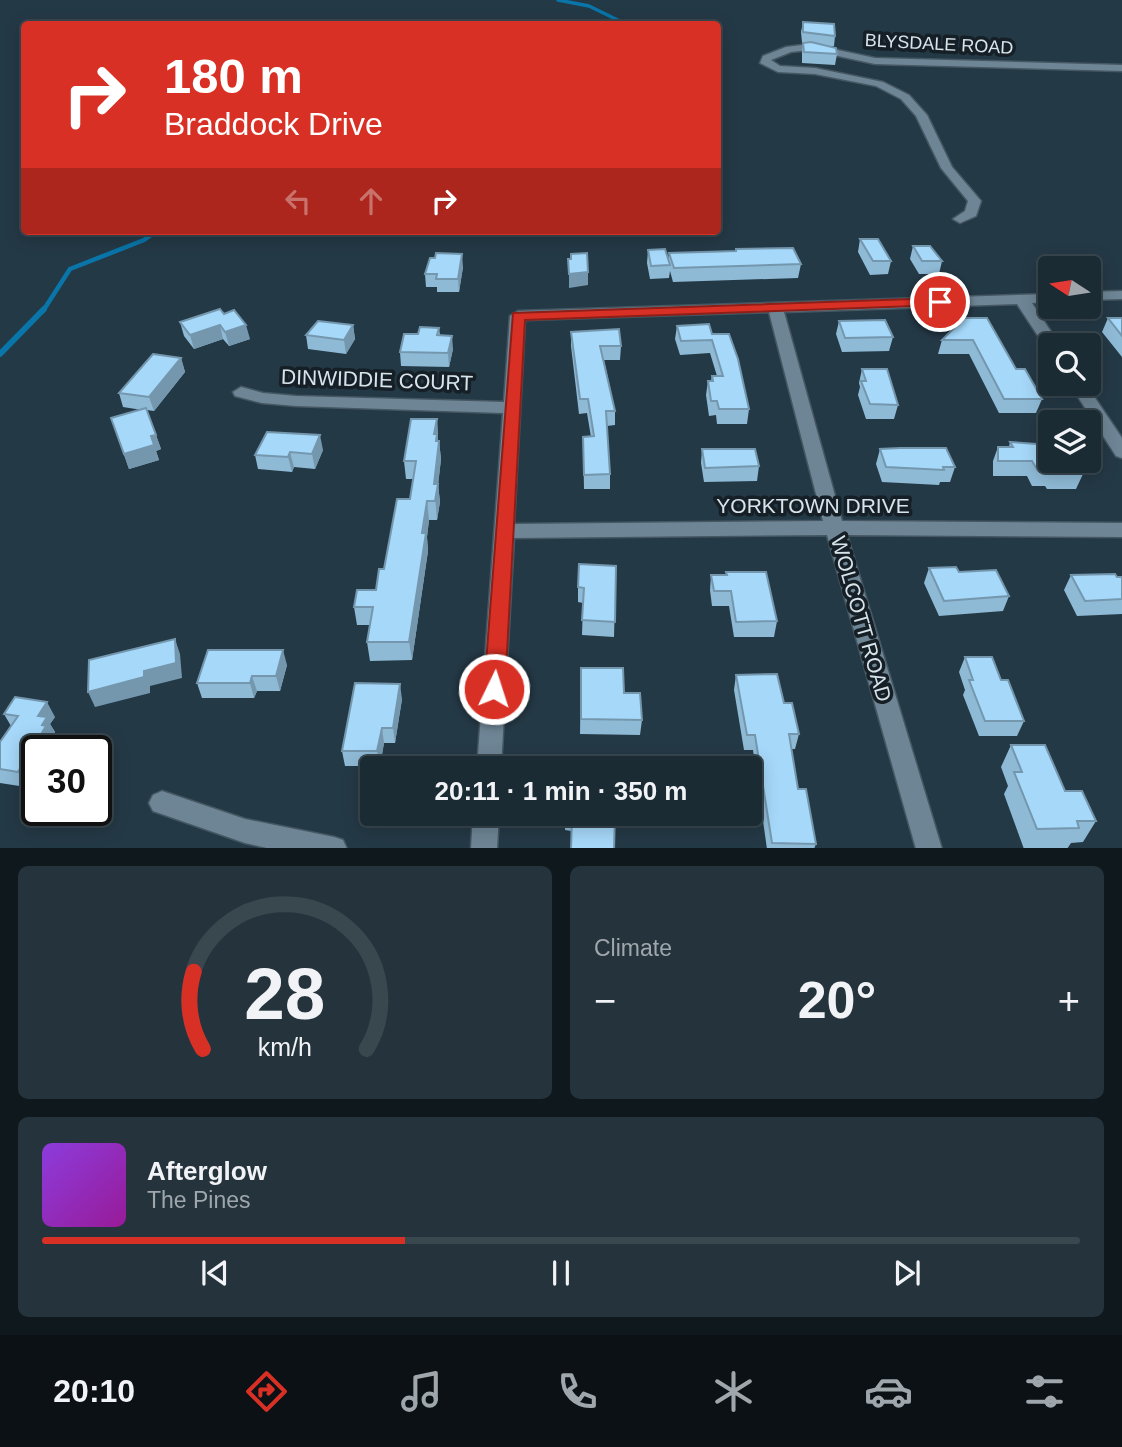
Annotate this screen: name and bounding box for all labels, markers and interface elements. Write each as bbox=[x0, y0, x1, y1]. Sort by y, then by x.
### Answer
street label: BLYSDALE ROAD bbox=[864, 30, 1014, 58]
icon: right bbox=[49, 49, 140, 140]
text: 180 m bbox=[164, 49, 303, 103]
text: Braddock Drive bbox=[164, 106, 383, 142]
icon: left bbox=[279, 182, 317, 220]
icon: ahead bbox=[352, 182, 390, 220]
icon: right bbox=[425, 182, 463, 220]
north arrow bbox=[1038, 256, 1101, 318]
map controls bbox=[1038, 256, 1101, 473]
pin bbox=[910, 272, 970, 332]
icon: arrive bbox=[921, 283, 959, 321]
button: search bbox=[1038, 333, 1101, 396]
street label: DINWIDDIE COURT bbox=[281, 365, 474, 394]
button: layers bbox=[1038, 410, 1101, 473]
street label: YORKTOWN DRIVE bbox=[716, 494, 910, 517]
street label: WOLCOTT ROAD bbox=[827, 533, 896, 704]
position arrow bbox=[457, 652, 531, 726]
speed limit sign: 30 bbox=[21, 735, 112, 826]
text: 20:11 · 1 min · 350 m bbox=[435, 776, 687, 806]
text: Climate bbox=[594, 935, 672, 961]
text: 28 bbox=[245, 953, 325, 1034]
text: 20° bbox=[798, 971, 876, 1029]
text: − bbox=[594, 980, 616, 1022]
text: + bbox=[1058, 980, 1080, 1022]
text: km/h bbox=[258, 1032, 312, 1060]
text: Afterglow bbox=[147, 1156, 267, 1186]
text: The Pines bbox=[147, 1187, 251, 1213]
icon: previous bbox=[196, 1254, 234, 1292]
icon: pause bbox=[542, 1254, 580, 1292]
icon: next bbox=[888, 1254, 926, 1292]
icon: directions bbox=[242, 1367, 291, 1416]
icon: music bbox=[397, 1367, 446, 1416]
icon: phone bbox=[553, 1367, 602, 1416]
icon: climate bbox=[709, 1367, 758, 1416]
icon: car bbox=[864, 1367, 913, 1416]
icon: filters bbox=[1020, 1367, 1069, 1416]
text: 20:10 bbox=[53, 1373, 135, 1409]

